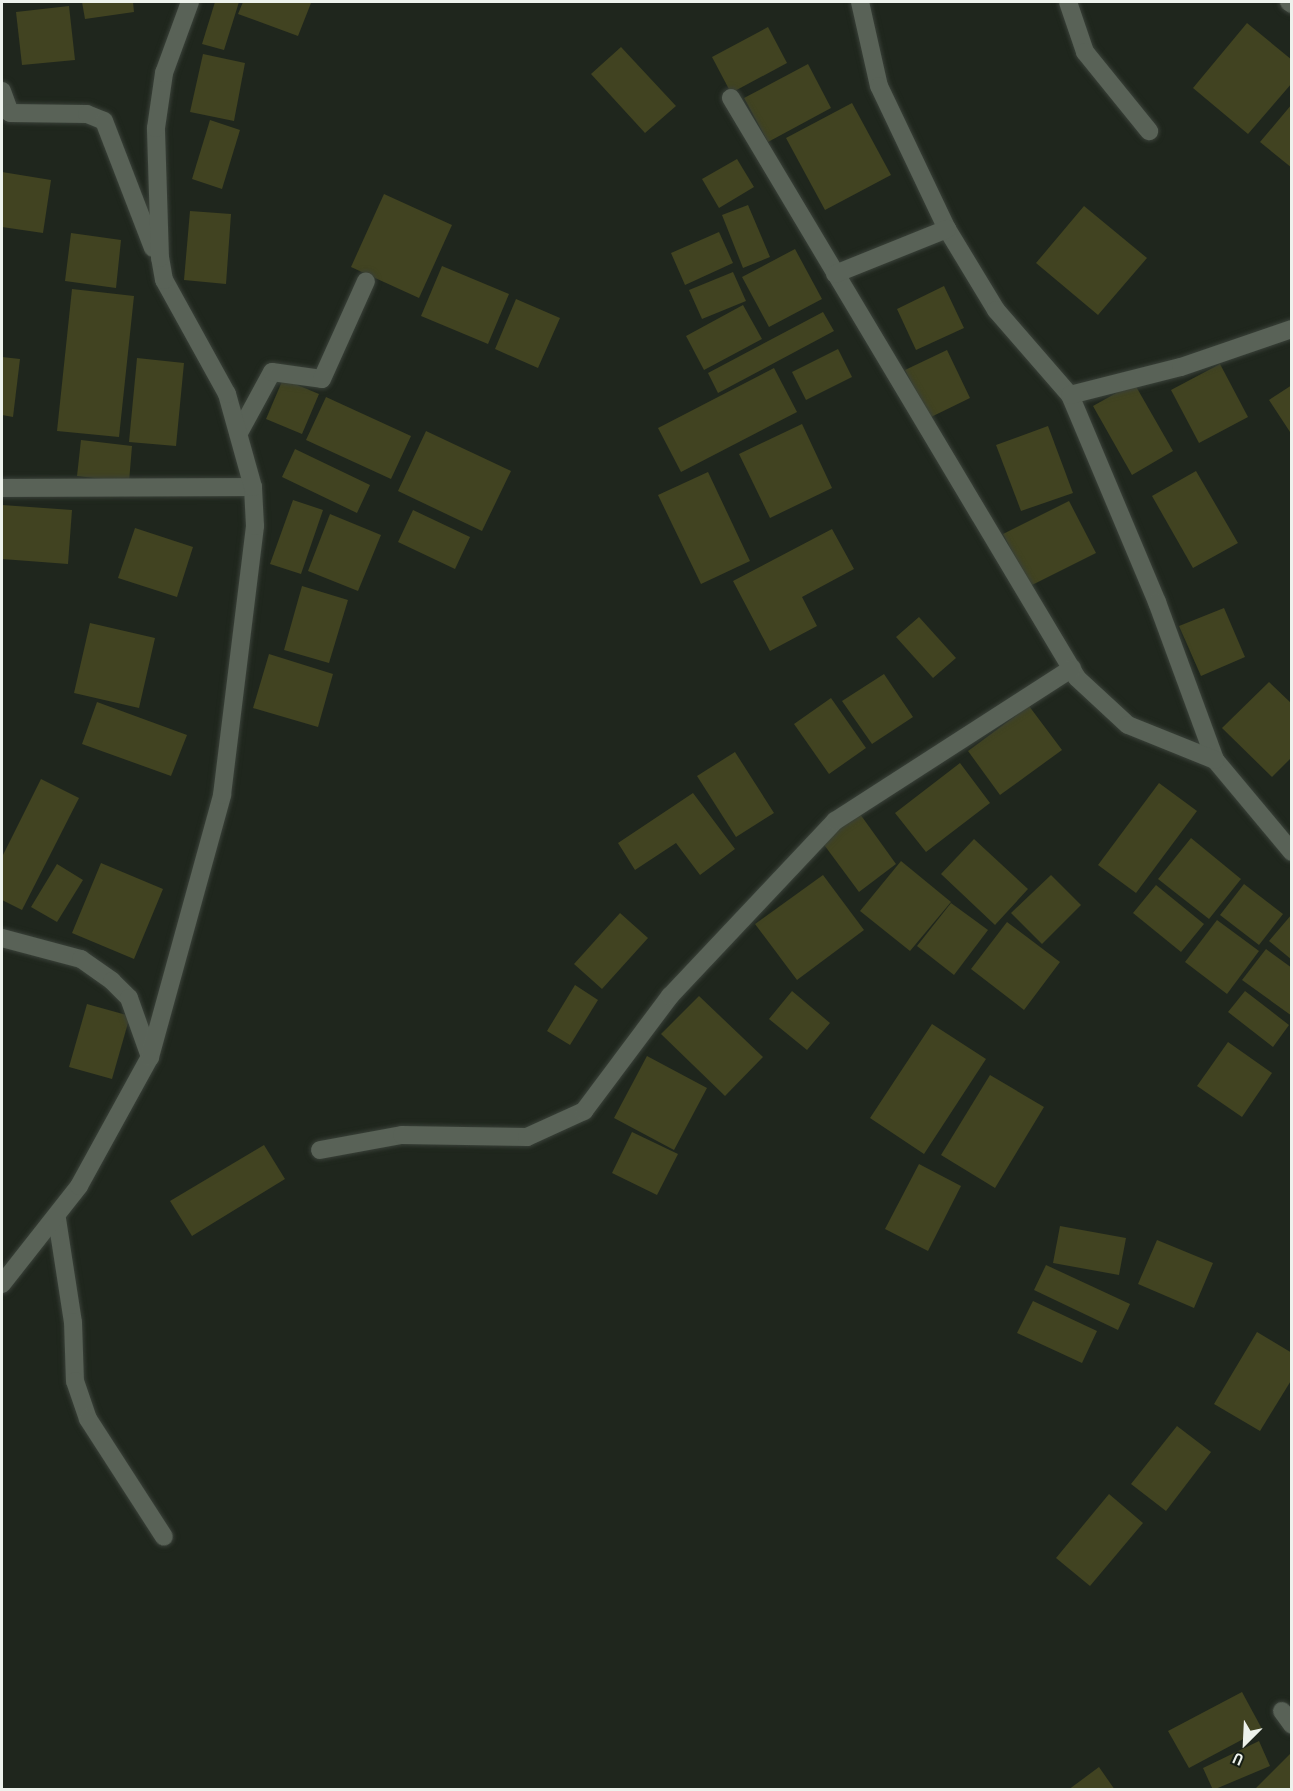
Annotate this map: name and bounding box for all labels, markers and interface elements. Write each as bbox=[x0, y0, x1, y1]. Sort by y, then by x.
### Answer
north arrow bbox=[1215, 1713, 1275, 1773]
text: U bbox=[1229, 1747, 1246, 1771]

